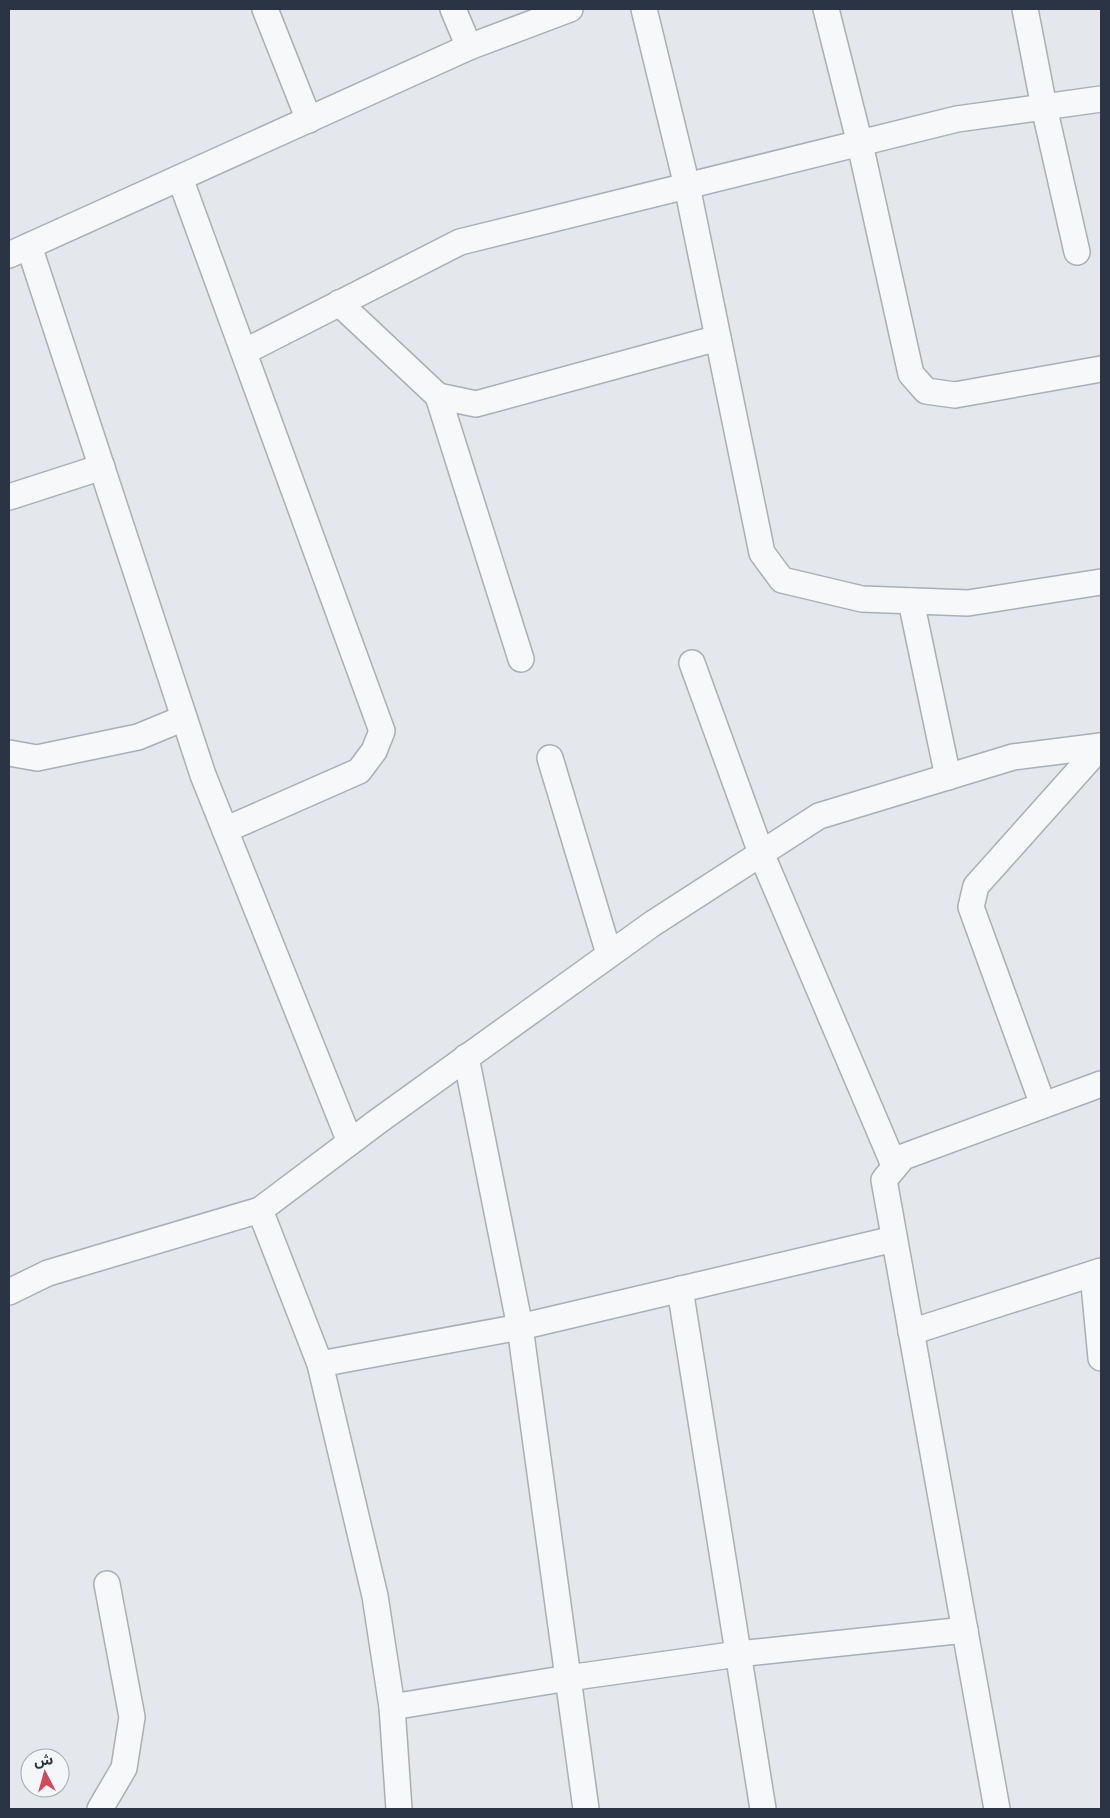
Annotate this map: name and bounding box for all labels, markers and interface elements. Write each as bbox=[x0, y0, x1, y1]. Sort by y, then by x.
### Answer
north arrow bbox=[20, 1748, 70, 1798]
text: ش bbox=[33, 1751, 54, 1769]

